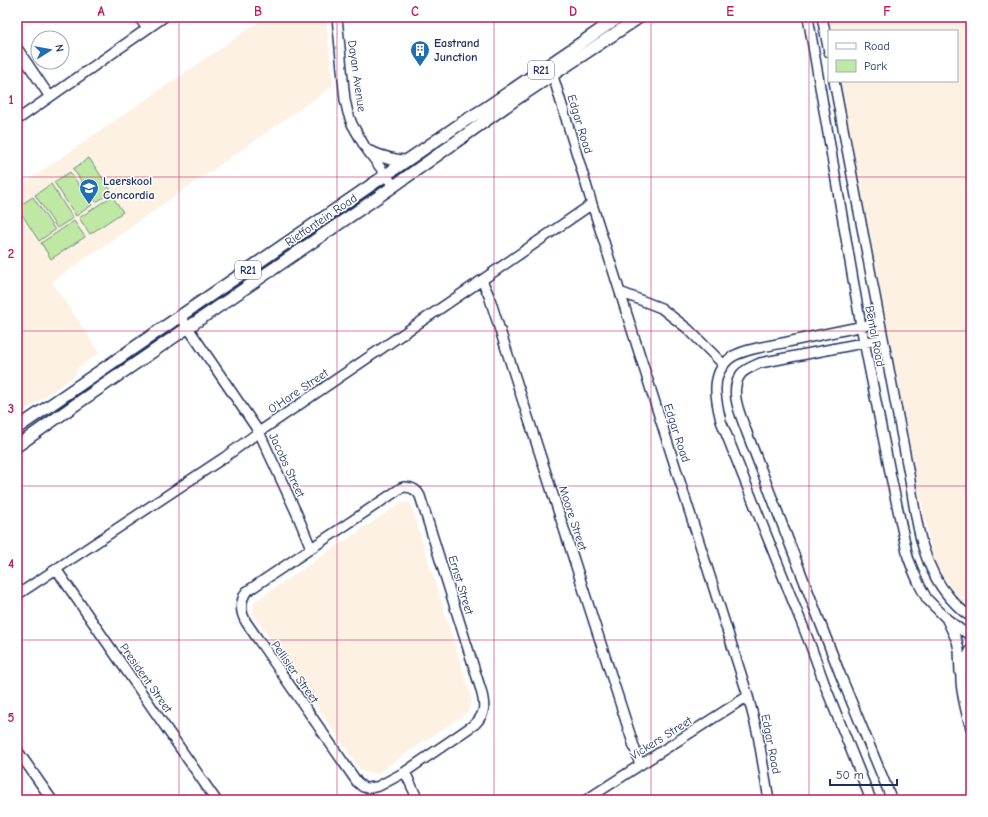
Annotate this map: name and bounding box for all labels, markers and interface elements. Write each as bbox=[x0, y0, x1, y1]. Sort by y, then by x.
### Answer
text: A bbox=[97, 4, 105, 19]
text: B bbox=[254, 4, 262, 19]
text: C bbox=[411, 4, 419, 19]
text: D bbox=[569, 4, 577, 19]
text: E bbox=[726, 4, 734, 19]
text: F bbox=[883, 4, 891, 19]
north arrow bbox=[30, 30, 70, 70]
legend bbox=[828, 30, 958, 82]
place label: Eastrand Junction bbox=[434, 36, 480, 64]
street label: Dayan Avenue bbox=[345, 39, 369, 113]
building icon: Eastrand Junction bbox=[409, 39, 431, 67]
text: Road bbox=[864, 39, 890, 53]
text: N bbox=[52, 43, 66, 53]
text: Park bbox=[864, 59, 887, 73]
road number: R21 bbox=[528, 61, 554, 79]
text: 1 bbox=[8, 92, 14, 107]
street label: Edgar Road bbox=[564, 93, 596, 155]
place label: Laerskool Concordia bbox=[103, 174, 155, 202]
school or university icon: Laerskool Concordia bbox=[78, 177, 100, 205]
street label: Rietfontein Road bbox=[282, 191, 360, 249]
text: 2 bbox=[8, 246, 14, 261]
road number: R21 bbox=[235, 261, 261, 279]
street label: Bental Road bbox=[862, 304, 888, 368]
street label: O'Hare Street bbox=[265, 365, 331, 416]
text: 3 bbox=[8, 401, 14, 416]
street label: Edgar Road bbox=[661, 402, 693, 464]
street label: Jacobs Street bbox=[266, 431, 308, 500]
street label: Moore Street bbox=[556, 484, 590, 553]
street label: Ernst Street bbox=[445, 554, 477, 617]
text: 4 bbox=[8, 556, 14, 571]
street label: Pellisier Street bbox=[268, 638, 322, 706]
street label: President Street bbox=[117, 641, 175, 716]
text: 5 bbox=[8, 710, 15, 725]
street label: Vickers Street bbox=[627, 713, 695, 763]
street label: Edgar Road bbox=[758, 713, 784, 775]
scale bar bbox=[830, 761, 897, 787]
text: 50 m bbox=[836, 768, 864, 782]

